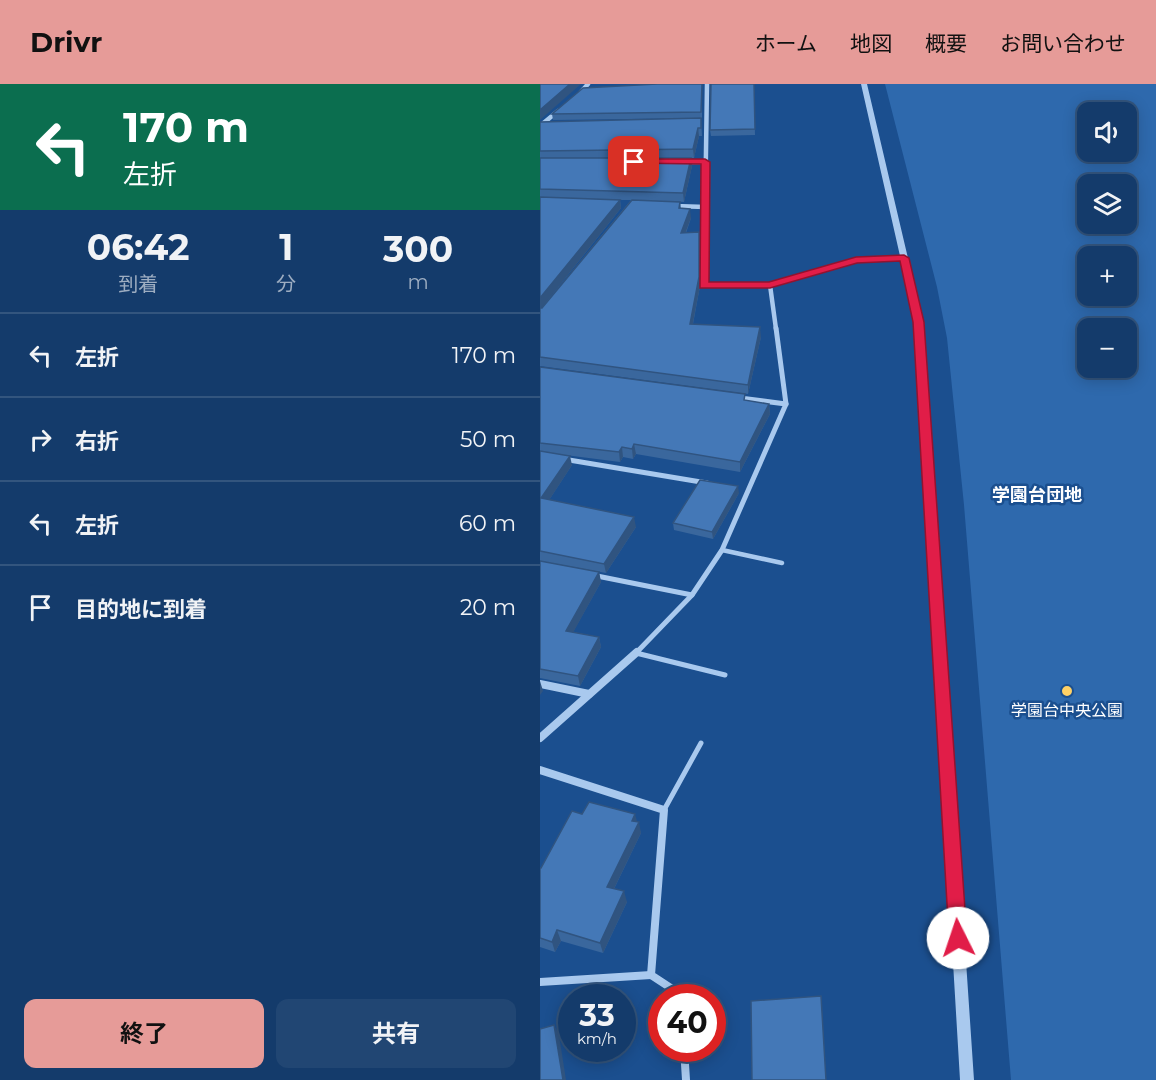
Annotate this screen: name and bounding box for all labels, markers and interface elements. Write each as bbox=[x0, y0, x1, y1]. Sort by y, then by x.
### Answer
text: Drivr bbox=[30, 25, 102, 59]
text: ホーム bbox=[755, 31, 817, 56]
text: 地図 bbox=[850, 31, 892, 56]
text: 概要 bbox=[925, 31, 967, 56]
text: お問い合わせ bbox=[1000, 31, 1126, 56]
text: 170 m bbox=[123, 101, 249, 153]
map controls bbox=[1077, 102, 1137, 378]
button: sound bbox=[1077, 102, 1137, 162]
icon: left bbox=[24, 108, 102, 186]
pin bbox=[608, 136, 659, 187]
icon: arrive bbox=[617, 145, 650, 178]
text: 左折 bbox=[123, 158, 177, 191]
button: layers bbox=[1077, 174, 1137, 234]
text: 06:42 bbox=[87, 225, 190, 269]
text: 1 bbox=[279, 225, 293, 269]
text: 300 bbox=[383, 227, 453, 271]
button: + bbox=[1077, 246, 1137, 306]
text: m bbox=[408, 270, 429, 294]
text: 到着 bbox=[118, 272, 158, 296]
text: 分 bbox=[276, 272, 296, 296]
button: − bbox=[1077, 318, 1137, 378]
icon: left bbox=[24, 339, 57, 372]
text: 170 m bbox=[452, 342, 516, 369]
text: 左折 bbox=[75, 344, 119, 371]
icon: right bbox=[24, 423, 57, 456]
text: 50 m bbox=[460, 426, 516, 453]
text: 右折 bbox=[75, 428, 119, 455]
district label: 学園台団地 bbox=[992, 484, 1082, 506]
icon: left bbox=[24, 507, 57, 540]
text: 60 m bbox=[459, 510, 516, 537]
text: 左折 bbox=[75, 512, 119, 539]
icon: arrive bbox=[24, 591, 57, 624]
text: 20 m bbox=[460, 594, 516, 621]
text: 目的地に到着 bbox=[75, 596, 207, 623]
marker: 学園台中央公園 bbox=[1060, 684, 1074, 698]
place label: 学園台中央公園 bbox=[1011, 701, 1123, 720]
position arrow bbox=[926, 906, 990, 970]
speed limit sign: 40 bbox=[648, 984, 726, 1062]
text: 33 bbox=[579, 997, 615, 1034]
button: 終了 bbox=[24, 999, 264, 1068]
button: 共有 bbox=[276, 999, 516, 1068]
text: km/h bbox=[577, 1029, 617, 1048]

